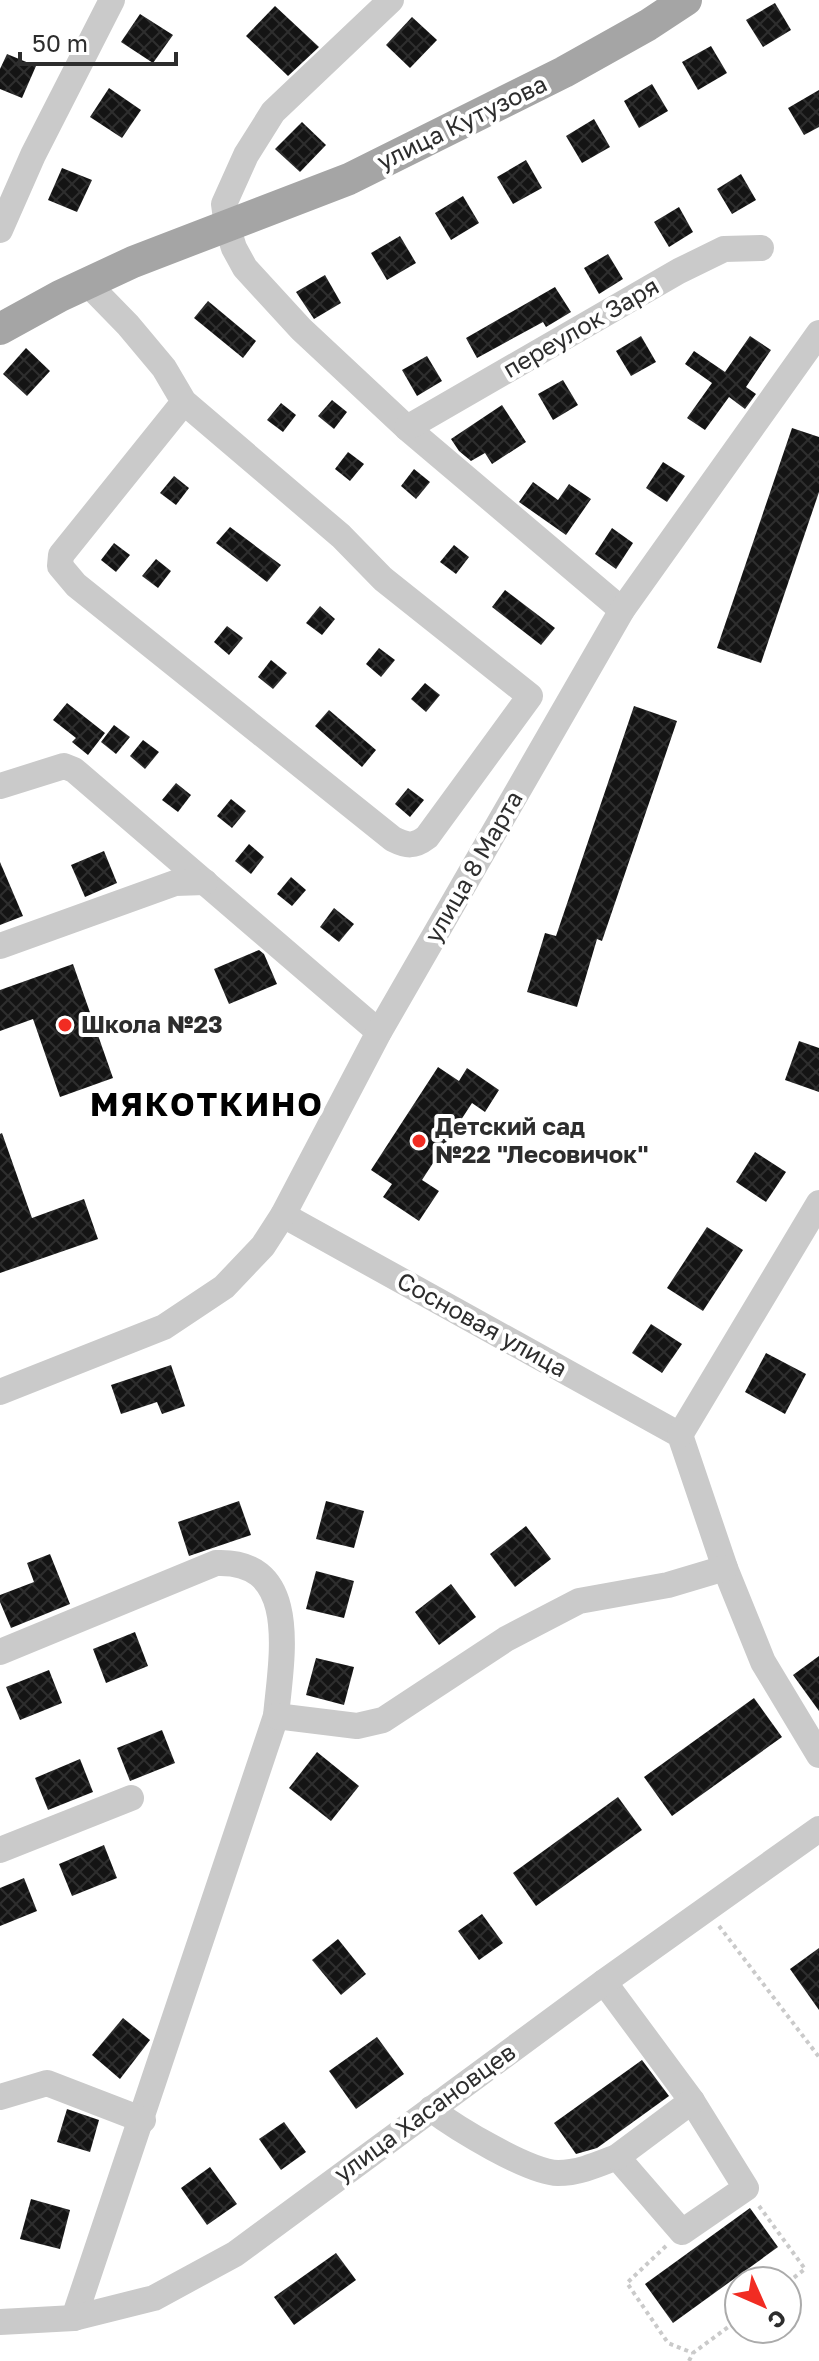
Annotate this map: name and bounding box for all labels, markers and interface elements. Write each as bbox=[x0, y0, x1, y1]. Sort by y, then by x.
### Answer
scale bar bbox=[20, 16, 176, 66]
text: 50 m bbox=[32, 28, 88, 57]
street label: улица Кутузова bbox=[372, 68, 551, 175]
street label: переулок Заря bbox=[497, 270, 663, 383]
street label: улица 8 Марта bbox=[418, 785, 528, 947]
place label: Школа №23 bbox=[81, 1009, 223, 1038]
marker: Школа №23 bbox=[56, 1016, 74, 1034]
district label: МЯКОТКИНО bbox=[90, 1085, 324, 1123]
place label: Детский сад №22 "Лесовичок" bbox=[435, 1111, 649, 1168]
marker: Детский сад №22 "Лесовичок" bbox=[410, 1132, 428, 1150]
street label: Сосновая улица bbox=[393, 1265, 573, 1382]
street label: улица Хасановцев bbox=[328, 2036, 520, 2187]
north arrow bbox=[723, 2265, 803, 2345]
text: С bbox=[762, 2304, 793, 2335]

